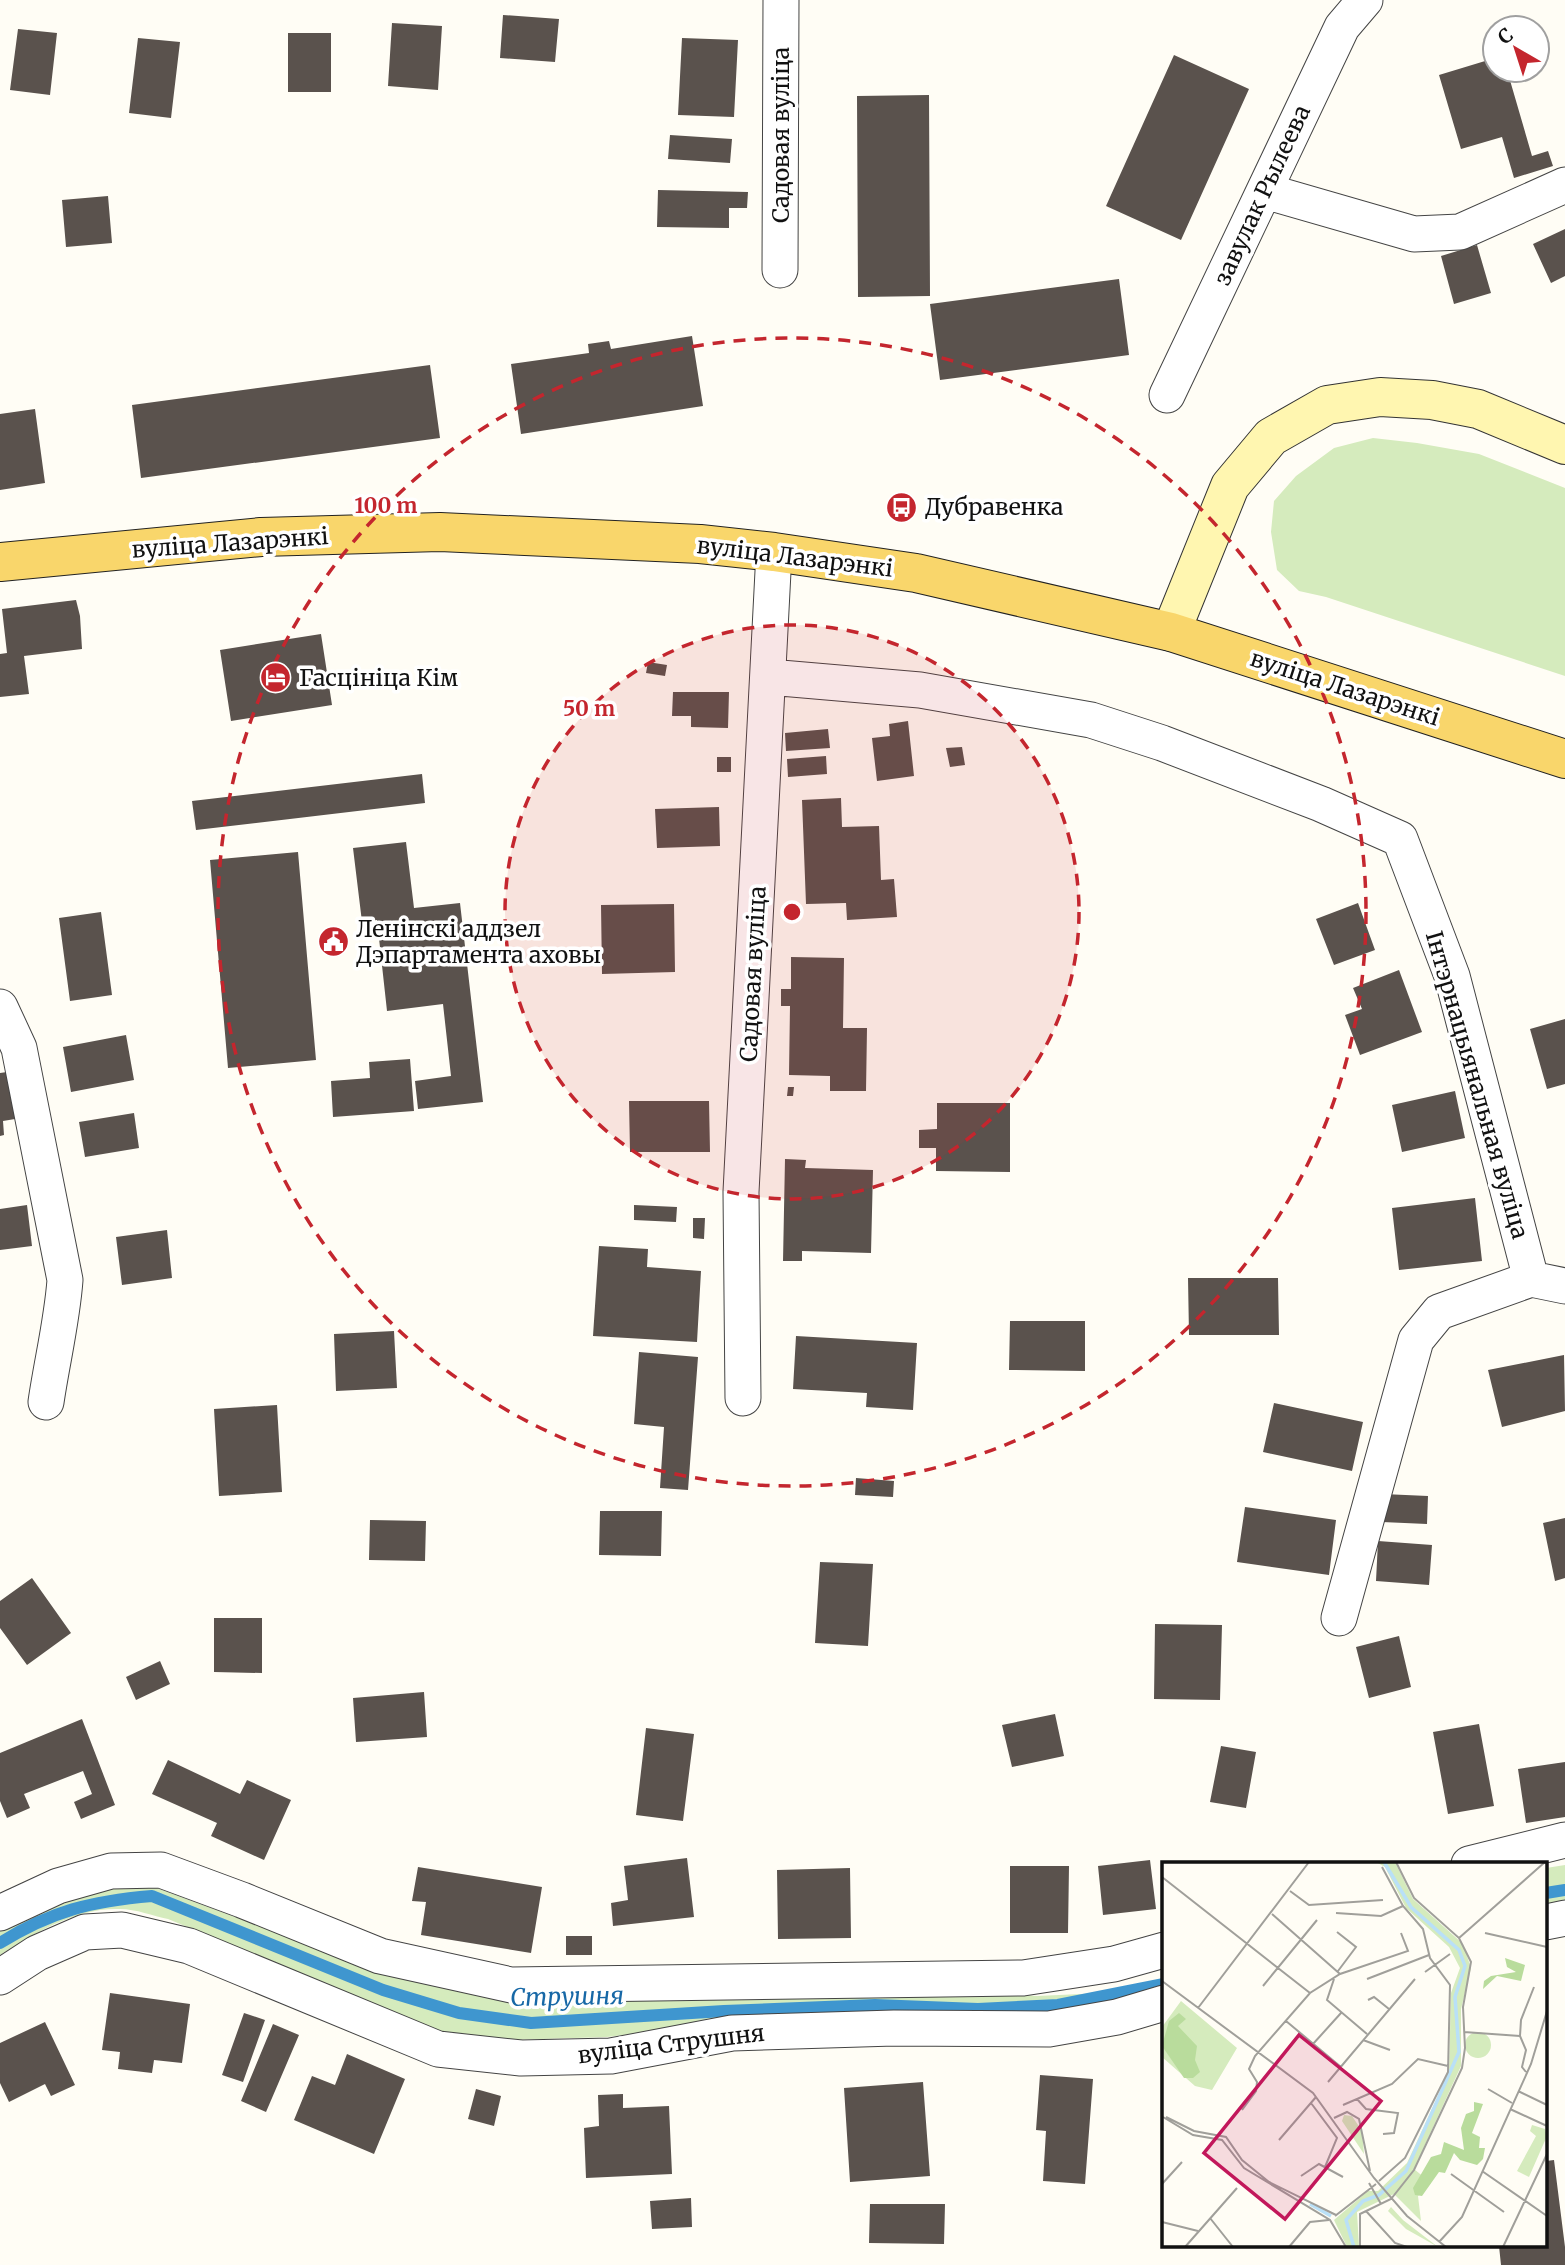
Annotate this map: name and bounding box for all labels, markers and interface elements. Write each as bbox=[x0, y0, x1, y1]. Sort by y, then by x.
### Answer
north arrow bbox=[1481, 14, 1551, 84]
text: С bbox=[1493, 22, 1518, 49]
street label: Садовая вуліца bbox=[766, 47, 795, 223]
street label: завулак Рылеева bbox=[1207, 100, 1316, 290]
bus stop icon: Дубравенка bbox=[885, 490, 919, 524]
text: 100 m bbox=[355, 492, 417, 519]
place label: Дубравенка bbox=[925, 492, 1063, 521]
street label: вуліца Лазарэнкі bbox=[131, 521, 329, 564]
street label: вуліца Лазарэнкі bbox=[695, 530, 895, 583]
street label: вуліца Лазарэнкі bbox=[1247, 643, 1443, 732]
hotel icon: Гасцініца Кім bbox=[259, 661, 293, 695]
place label: Гасцініца Кім bbox=[299, 663, 459, 692]
text: 50 m bbox=[563, 695, 615, 722]
street label: Садовая вуліца bbox=[733, 885, 772, 1063]
centre of rings bbox=[780, 900, 804, 924]
place label: Ленінскі аддзел Дэпартамента аховы bbox=[356, 914, 601, 969]
public building icon: Ленінскі аддзел Дэпартамента аховы bbox=[316, 925, 350, 959]
street label: Інтэрнацыянальная вуліца bbox=[1420, 928, 1535, 1242]
inset map bbox=[1162, 1862, 1548, 2248]
water label: Струшня bbox=[510, 1980, 624, 2013]
street label: вуліца Струшня bbox=[576, 2018, 766, 2069]

